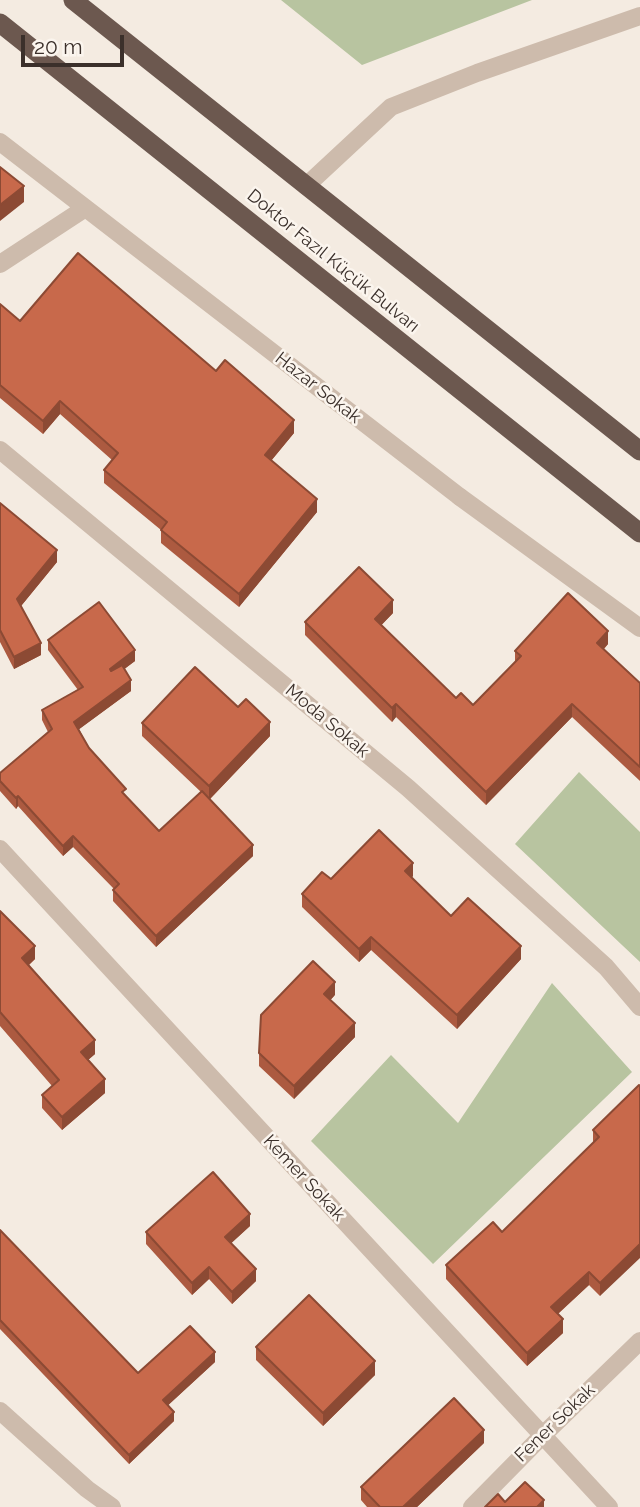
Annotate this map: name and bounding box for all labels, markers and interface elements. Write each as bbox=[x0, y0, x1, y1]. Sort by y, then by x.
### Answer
scale bar bbox=[24, 21, 128, 65]
text: 20 m bbox=[34, 34, 82, 59]
street label: Doktor Fazıl Küçük Bulvarı bbox=[242, 185, 424, 337]
street label: Hazar Sokak bbox=[271, 348, 365, 428]
street label: Moda Sokak bbox=[281, 680, 373, 762]
street label: Kemer Sokak bbox=[259, 1130, 349, 1226]
street label: Fener Sokak bbox=[510, 1379, 600, 1467]

